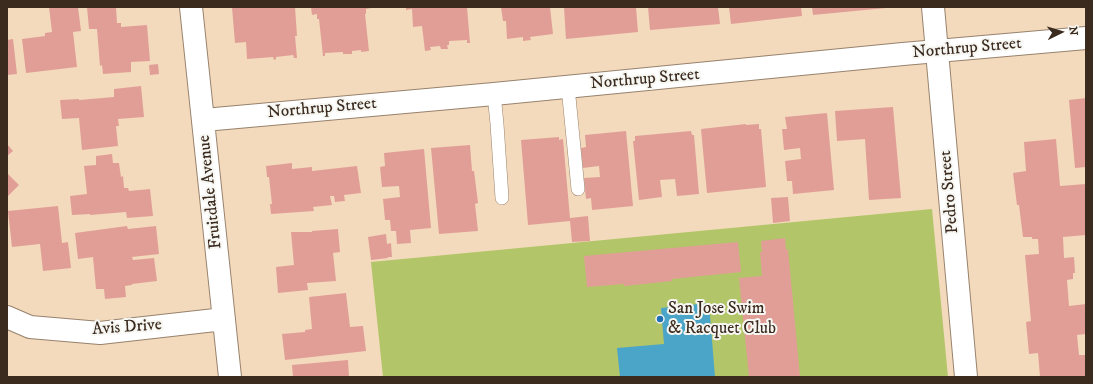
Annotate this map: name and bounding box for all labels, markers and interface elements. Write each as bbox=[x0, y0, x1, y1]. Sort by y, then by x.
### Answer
north arrow bbox=[1041, 12, 1081, 52]
text: N bbox=[1066, 26, 1080, 36]
street label: Northrup Street bbox=[912, 34, 1022, 64]
street label: Northrup Street bbox=[590, 65, 700, 95]
street label: Northrup Street bbox=[267, 94, 377, 124]
street label: Fruitdale Avenue bbox=[195, 134, 227, 250]
street label: Pedro Street bbox=[936, 149, 964, 235]
place label: San Jose Swim & Racquet Club bbox=[668, 299, 776, 339]
marker: San Jose Swim & Racquet Club bbox=[655, 314, 665, 324]
street label: Avis Drive bbox=[92, 315, 162, 341]

